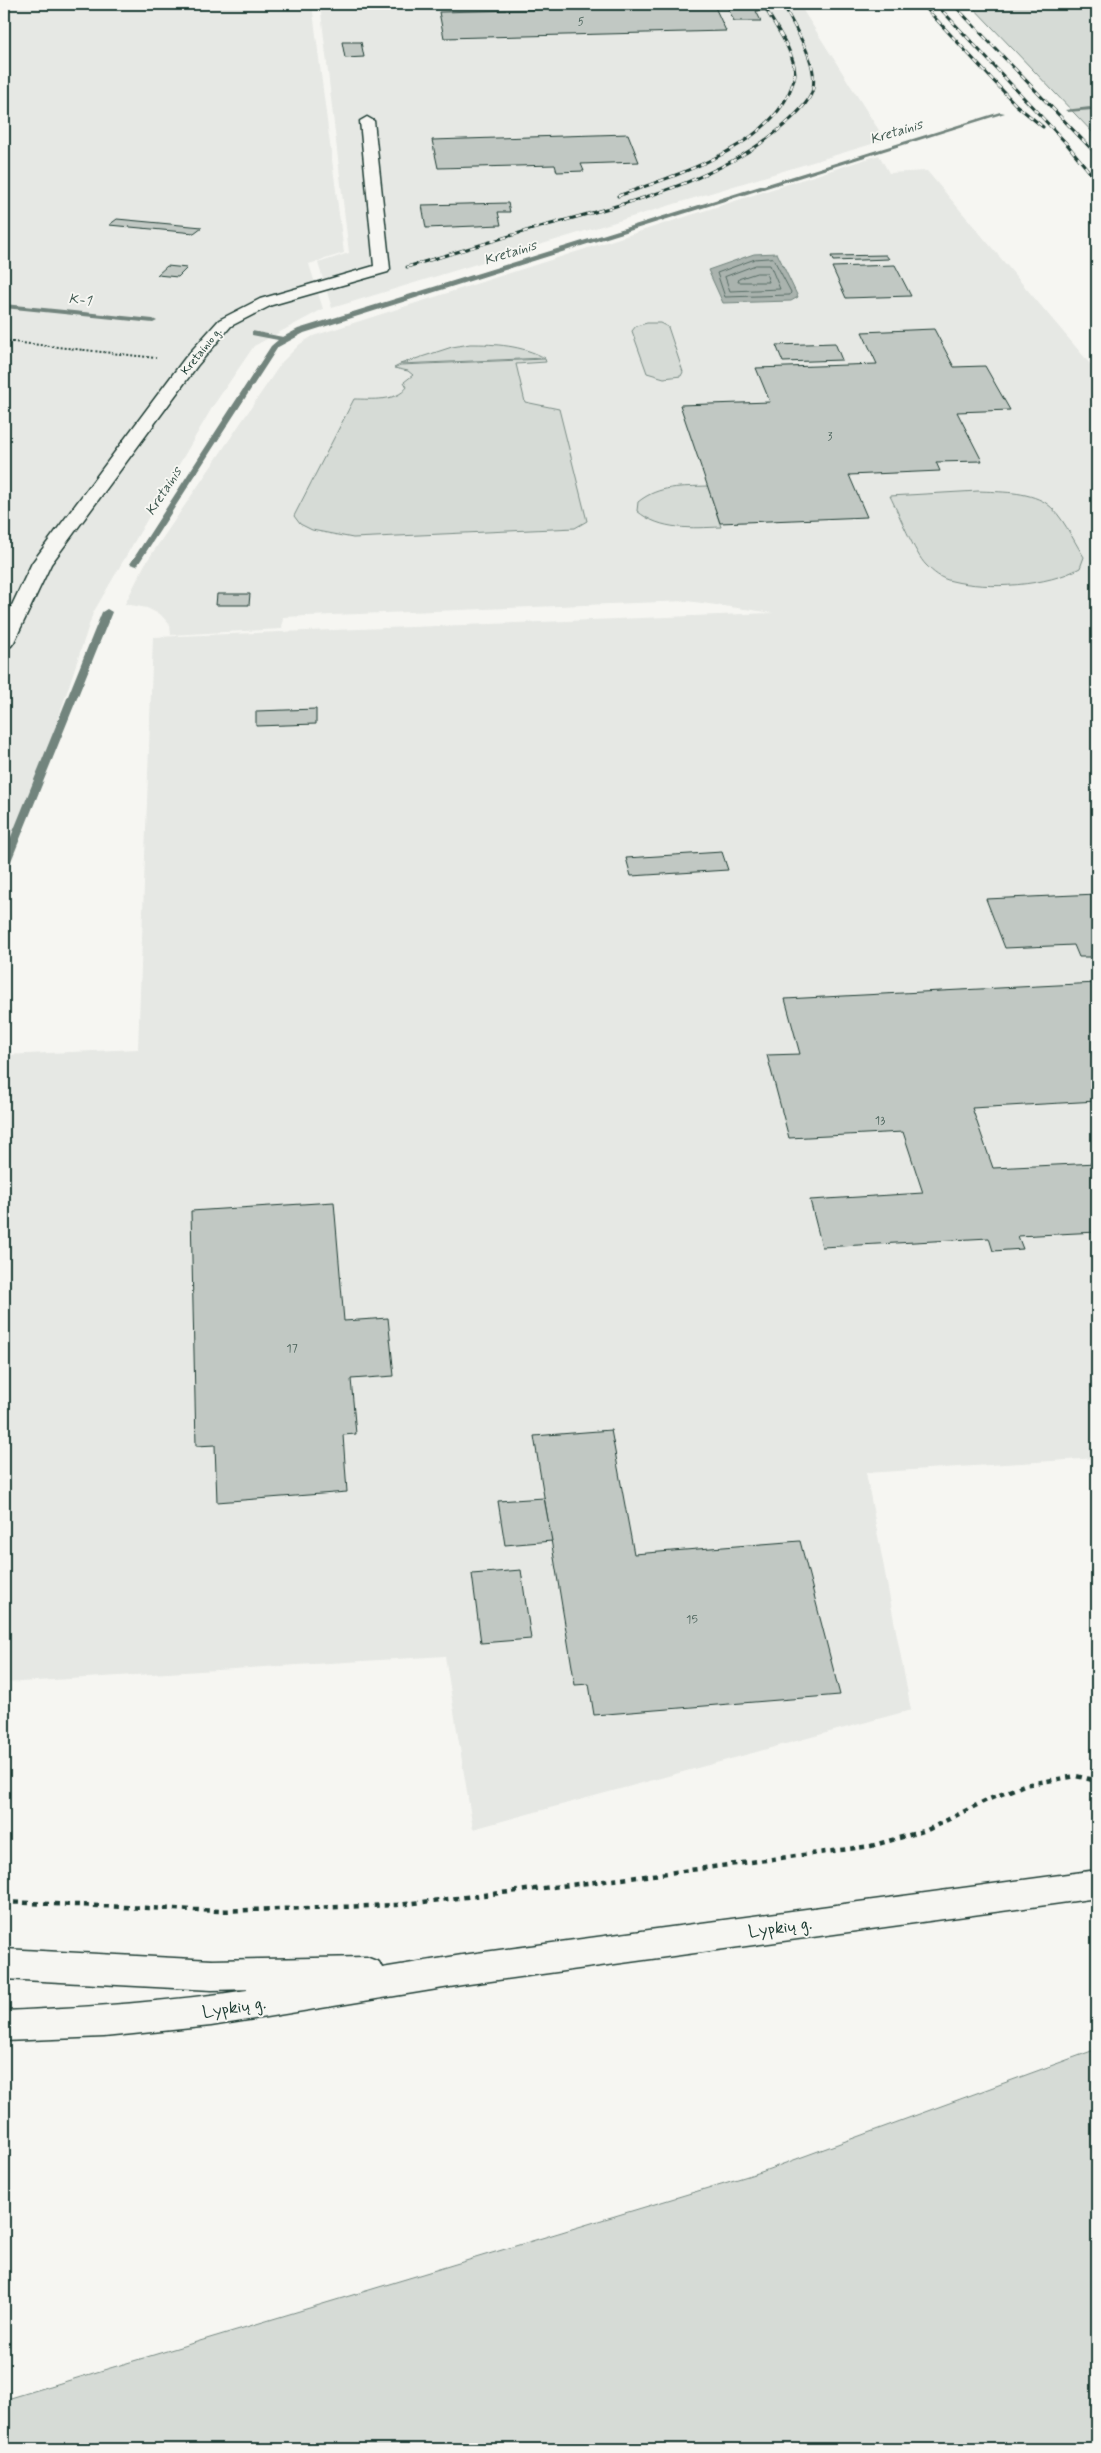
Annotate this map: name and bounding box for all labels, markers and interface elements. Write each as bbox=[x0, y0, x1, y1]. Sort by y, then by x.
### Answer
house number: 5 bbox=[578, 15, 585, 29]
water label: Kretainis bbox=[868, 115, 926, 148]
water label: Kretainis bbox=[482, 236, 540, 269]
water label: K-1 bbox=[68, 290, 94, 310]
street label: Kretainio g. bbox=[178, 325, 226, 379]
house number: 3 bbox=[828, 430, 833, 444]
water label: Kretainis bbox=[142, 463, 187, 519]
house number: 13 bbox=[875, 1113, 885, 1129]
house number: 17 bbox=[286, 1341, 298, 1357]
house number: 15 bbox=[686, 1612, 698, 1628]
street label: Lypkių g. bbox=[747, 1912, 814, 1944]
street label: Lypkių g. bbox=[201, 1991, 268, 2025]

